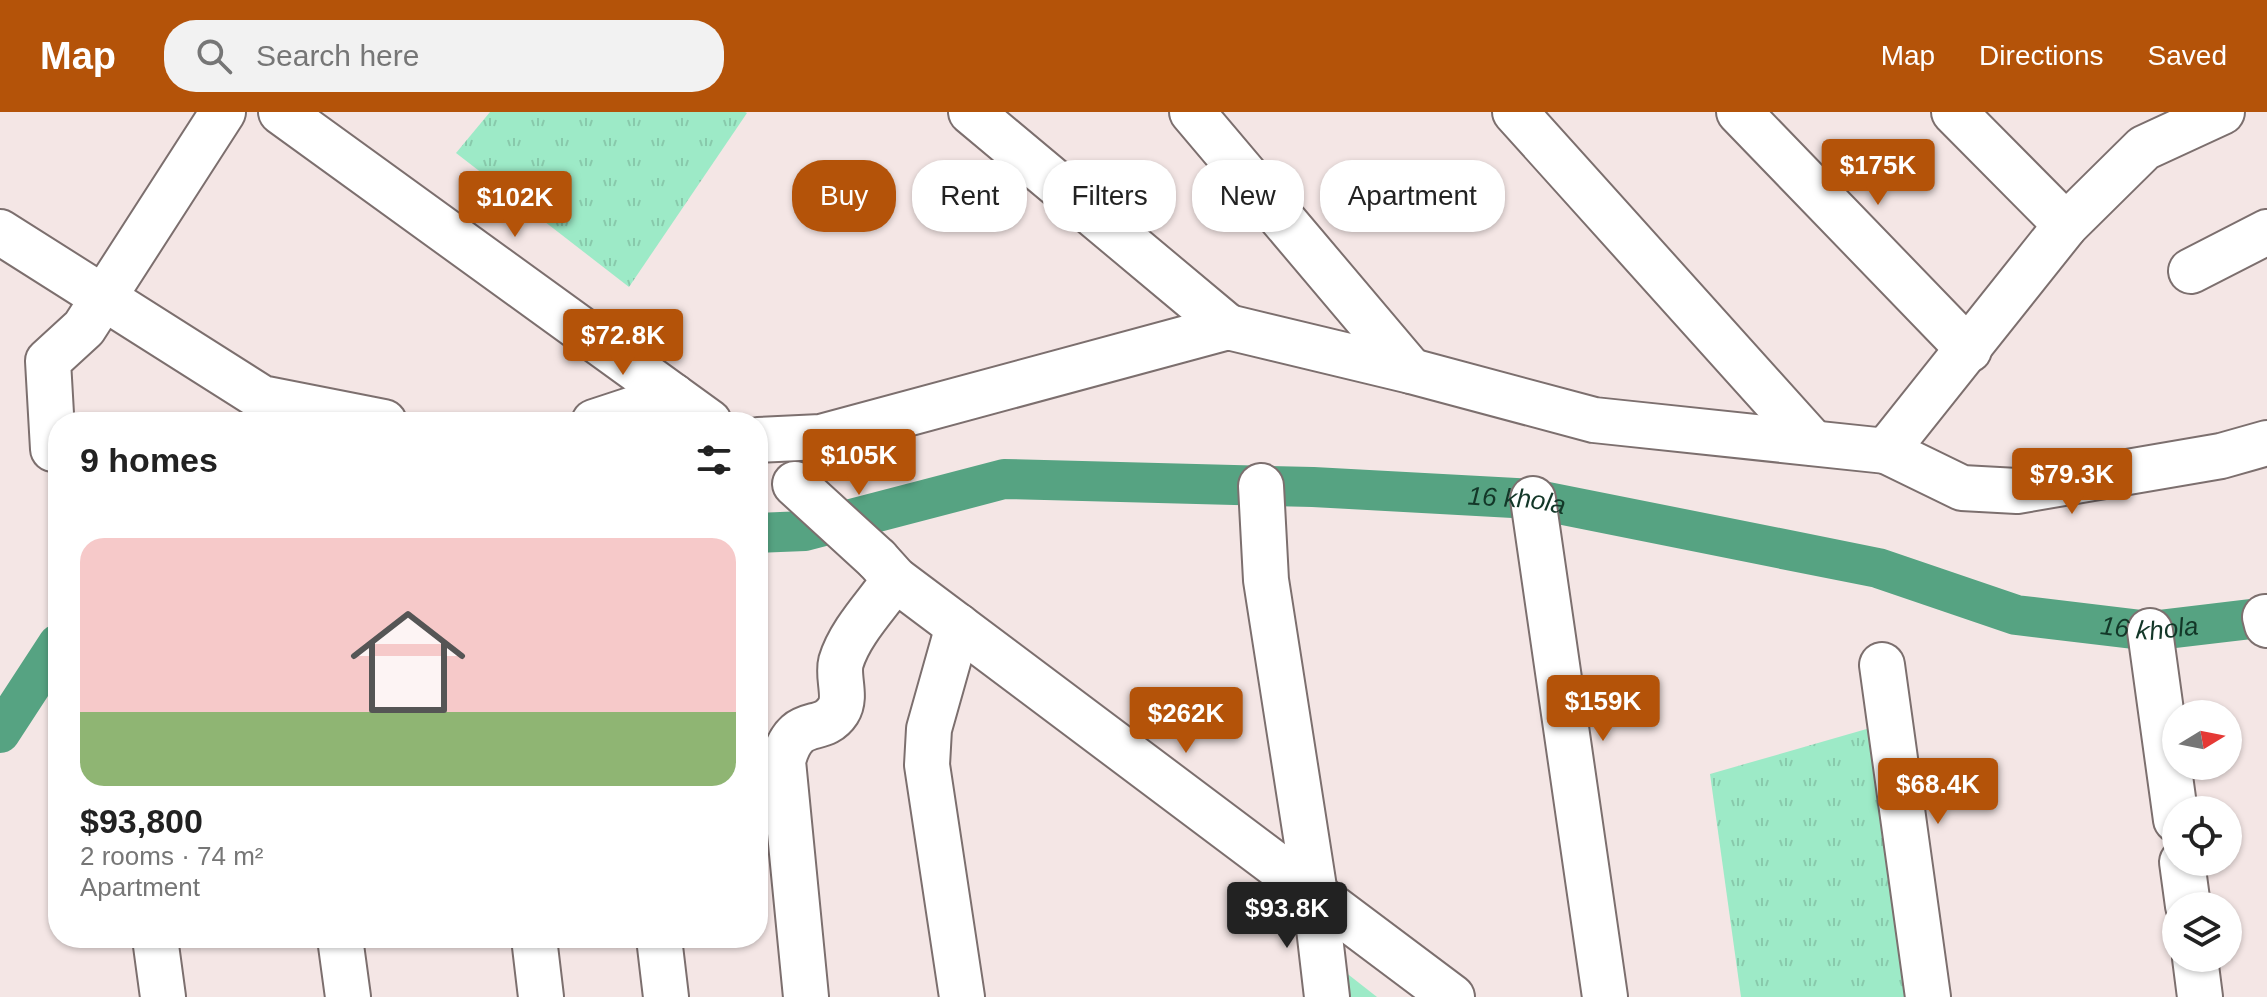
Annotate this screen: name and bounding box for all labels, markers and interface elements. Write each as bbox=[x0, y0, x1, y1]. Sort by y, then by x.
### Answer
search box bbox=[164, 20, 724, 92]
icon: search bbox=[192, 34, 236, 78]
text: Map bbox=[40, 35, 116, 77]
text: Search here bbox=[256, 39, 419, 72]
text: Map bbox=[1881, 40, 1935, 71]
text: Directions bbox=[1979, 40, 2104, 71]
text: Saved bbox=[2148, 40, 2227, 71]
pin: $175K bbox=[1822, 139, 1934, 207]
text: $175K bbox=[1840, 150, 1916, 180]
chip: Buy bbox=[792, 160, 896, 232]
chip: Rent bbox=[912, 160, 1027, 232]
chip: Filters bbox=[1043, 160, 1176, 232]
chip: New bbox=[1192, 160, 1304, 232]
chip: Apartment bbox=[1320, 160, 1505, 232]
pin: $102K bbox=[459, 171, 571, 239]
text: $102K bbox=[477, 182, 553, 212]
pin: $72.8K bbox=[558, 309, 688, 377]
text: $72.8K bbox=[581, 320, 665, 350]
pin: $105K bbox=[803, 429, 915, 497]
icon: filters bbox=[692, 438, 736, 482]
text: $105K bbox=[821, 440, 897, 470]
text: 9 homes bbox=[80, 441, 218, 479]
pin: $79.3K bbox=[2007, 448, 2137, 516]
text: $79.3K bbox=[2030, 459, 2114, 489]
water label: 16 khola bbox=[1467, 480, 1568, 520]
icon: home bbox=[336, 590, 480, 734]
water label: 16 khola bbox=[2099, 610, 2200, 646]
pin: $159K bbox=[1547, 675, 1659, 743]
text: $159K bbox=[1565, 686, 1641, 716]
pin: $262K bbox=[1130, 687, 1242, 755]
text: $262K bbox=[1148, 698, 1224, 728]
north arrow bbox=[2162, 700, 2242, 780]
map controls bbox=[2162, 700, 2242, 972]
pin: $68.4K bbox=[1873, 758, 2003, 826]
text: $68.4K bbox=[1896, 769, 1980, 799]
button: locate bbox=[2162, 796, 2242, 876]
text: $93,800 bbox=[80, 802, 203, 840]
text: 2 rooms · 74 m² bbox=[80, 841, 264, 871]
text: Apartment bbox=[80, 872, 200, 902]
pin: $93.8K bbox=[1222, 882, 1352, 950]
button: layers bbox=[2162, 892, 2242, 972]
text: $93.8K bbox=[1245, 893, 1329, 923]

